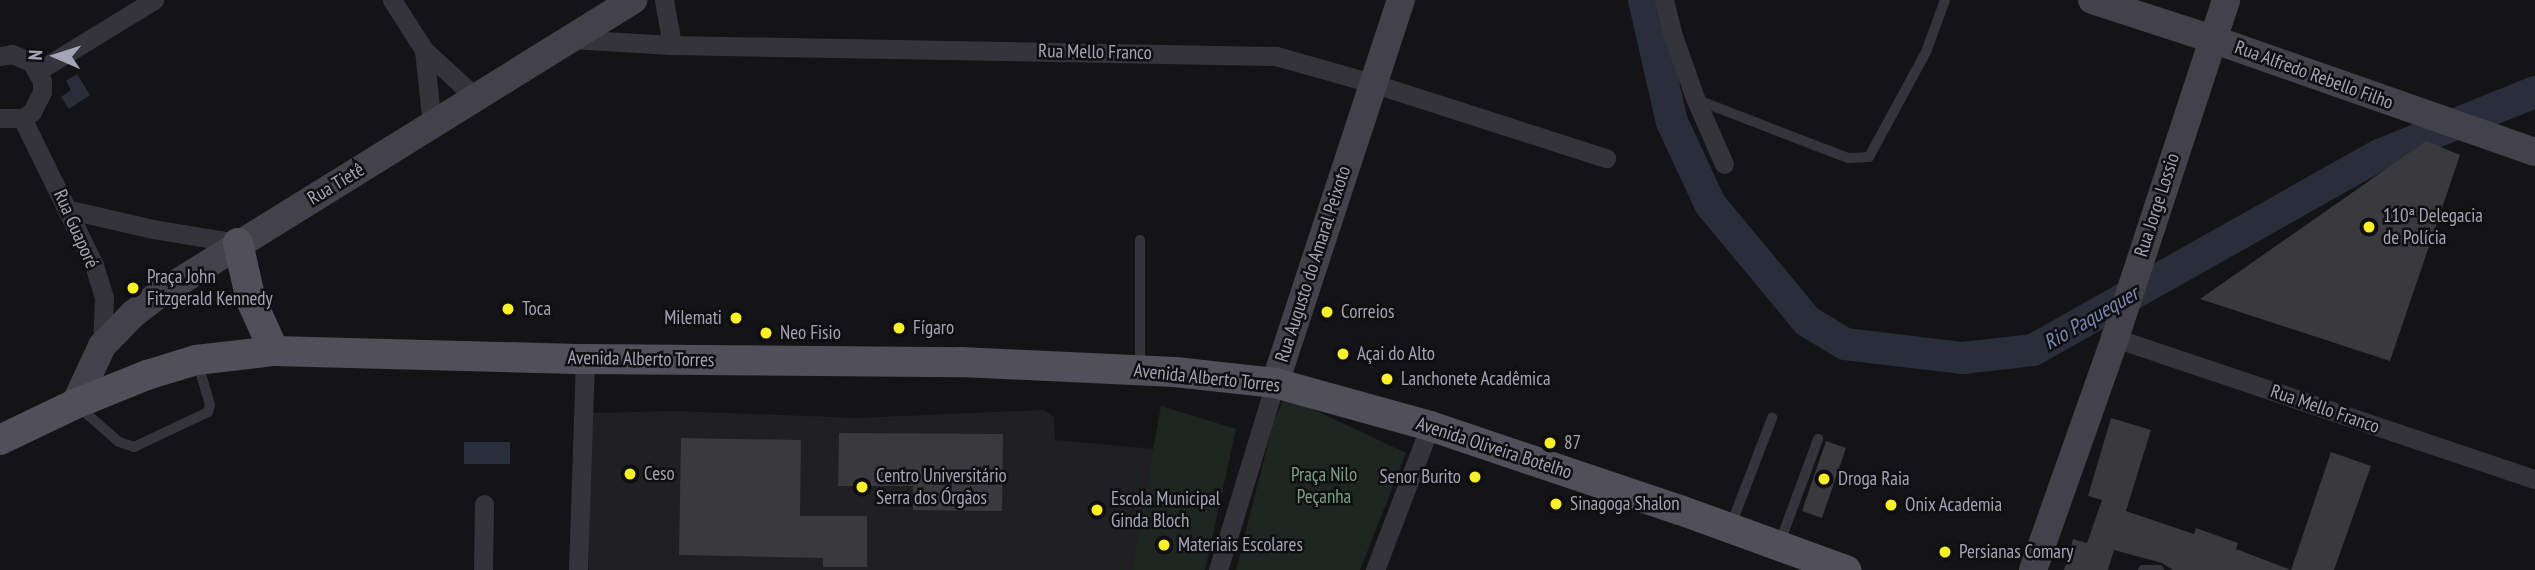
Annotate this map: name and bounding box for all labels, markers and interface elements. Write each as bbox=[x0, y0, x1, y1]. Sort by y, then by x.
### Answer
north arrow bbox=[21, 21, 91, 91]
street label: Rua Alfredo Rebello Filho bbox=[2232, 36, 2396, 114]
street label: Rua Mello Franco bbox=[1038, 40, 1152, 64]
text: N bbox=[23, 49, 47, 61]
street label: Rua Jorge Lossio bbox=[2130, 150, 2184, 260]
street label: Rua Tietê bbox=[303, 158, 369, 210]
street label: Rua Augusto do Amaral Peixoto bbox=[1270, 163, 1356, 365]
street label: Rua Guaporé bbox=[49, 186, 103, 272]
place label: 110ª Delegacia de Polícia bbox=[2383, 205, 2483, 249]
marker: 110ª Delegacia de Polícia bbox=[2361, 219, 2377, 235]
place label: Praça John Fitzgerald Kennedy bbox=[147, 266, 273, 310]
marker: Praça John Fitzgerald Kennedy bbox=[125, 280, 141, 296]
water label: Rio Paquequer bbox=[2039, 281, 2143, 355]
place label: Toca bbox=[522, 298, 551, 320]
marker: Toca bbox=[500, 301, 516, 317]
place label: Correios bbox=[1341, 301, 1394, 323]
marker: Correios bbox=[1319, 304, 1335, 320]
place label: Milemati bbox=[664, 307, 722, 329]
marker: Milemati bbox=[728, 310, 744, 326]
place label: Fígaro bbox=[913, 317, 954, 339]
marker: Fígaro bbox=[891, 320, 907, 336]
place label: Neo Fisio bbox=[780, 322, 841, 344]
marker: Neo Fisio bbox=[758, 325, 774, 341]
place label: Açai do Alto bbox=[1357, 343, 1435, 365]
street label: Avenida Alberto Torres bbox=[567, 346, 715, 372]
marker: Açai do Alto bbox=[1335, 346, 1351, 362]
street label: Avenida Alberto Torres bbox=[1132, 359, 1282, 397]
place label: Lanchonete Acadêmica bbox=[1401, 368, 1551, 390]
marker: Lanchonete Acadêmica bbox=[1379, 371, 1395, 387]
street label: Rua Mello Franco bbox=[2268, 380, 2382, 438]
street label: Avenida Oliveira Botelho bbox=[1413, 412, 1575, 484]
place label: 87 bbox=[1564, 432, 1581, 454]
marker: 87 bbox=[1542, 435, 1558, 451]
place label: Ceso bbox=[644, 463, 675, 485]
park label: Praça Nilo Peçanha bbox=[1291, 464, 1357, 508]
place label: Centro Universitário Serra dos Órgãos bbox=[876, 465, 1007, 509]
marker: Ceso bbox=[622, 466, 638, 482]
place label: Senor Burito bbox=[1379, 466, 1461, 488]
place label: Droga Raia bbox=[1838, 468, 1910, 490]
marker: Senor Burito bbox=[1467, 469, 1483, 485]
marker: Droga Raia bbox=[1816, 471, 1832, 487]
marker: Centro Universitário Serra dos Órgãos bbox=[854, 479, 870, 495]
place label: Escola Municipal Ginda Bloch bbox=[1111, 488, 1220, 532]
place label: Sinagoga Shalon bbox=[1570, 493, 1680, 515]
place label: Onix Academia bbox=[1905, 494, 2003, 516]
marker: Sinagoga Shalon bbox=[1548, 496, 1564, 512]
marker: Onix Academia bbox=[1883, 497, 1899, 513]
marker: Escola Municipal Ginda Bloch bbox=[1089, 502, 1105, 518]
place label: Materiais Escolares bbox=[1178, 534, 1303, 556]
marker: Materiais Escolares bbox=[1156, 537, 1172, 553]
place label: Persianas Comary bbox=[1959, 541, 2073, 563]
marker: Persianas Comary bbox=[1937, 544, 1953, 560]

